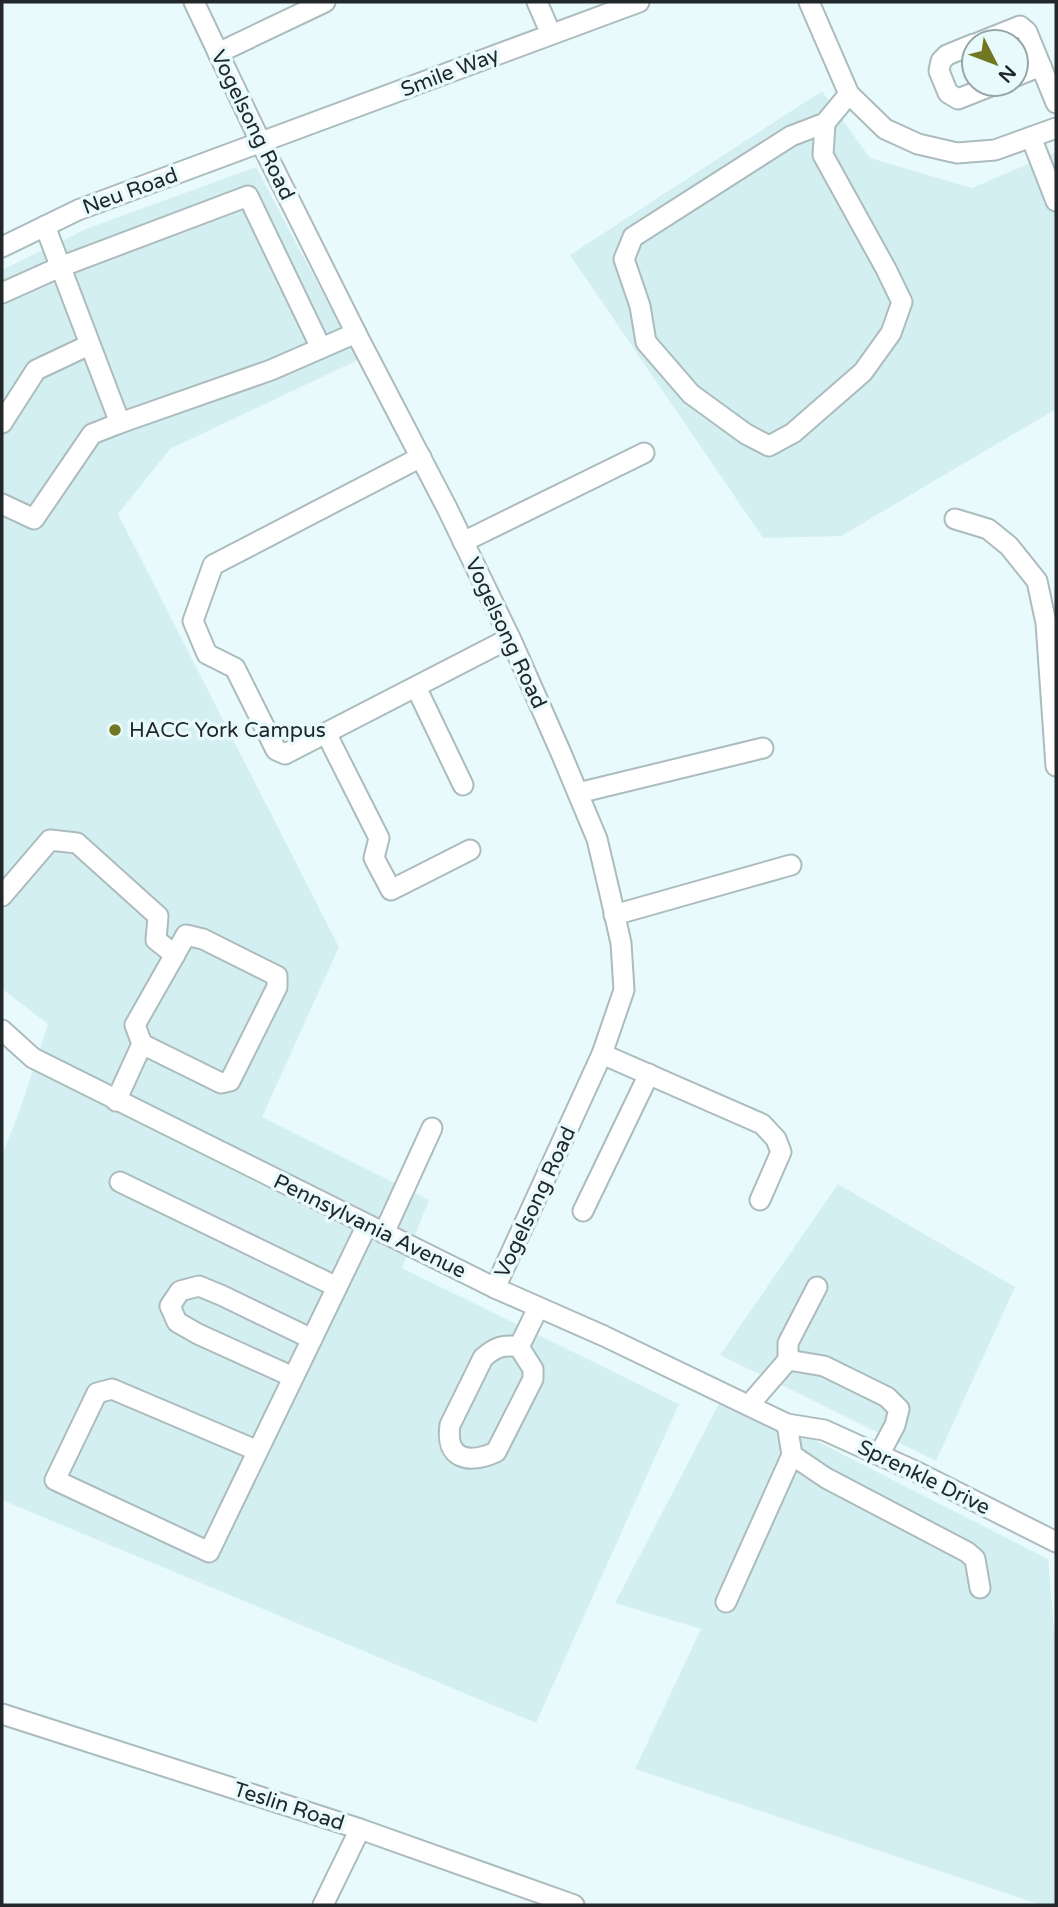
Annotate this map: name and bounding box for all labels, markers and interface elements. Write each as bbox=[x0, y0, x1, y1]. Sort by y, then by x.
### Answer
north arrow bbox=[960, 28, 1030, 98]
street label: Smile Way bbox=[398, 42, 503, 103]
street label: Vogelsong Road bbox=[205, 46, 300, 204]
text: N bbox=[994, 61, 1020, 87]
street label: Neu Road bbox=[79, 163, 181, 220]
street label: Vogelsong Road bbox=[460, 554, 551, 713]
place label: HACC York Campus bbox=[129, 718, 326, 743]
marker: HACC York Campus bbox=[107, 722, 123, 738]
street label: Vogelsong Road bbox=[490, 1123, 581, 1282]
street label: Pennsylvania Avenue bbox=[269, 1169, 470, 1284]
street label: Sprenkle Drive bbox=[854, 1435, 994, 1520]
street label: Teslin Road bbox=[230, 1777, 347, 1836]

